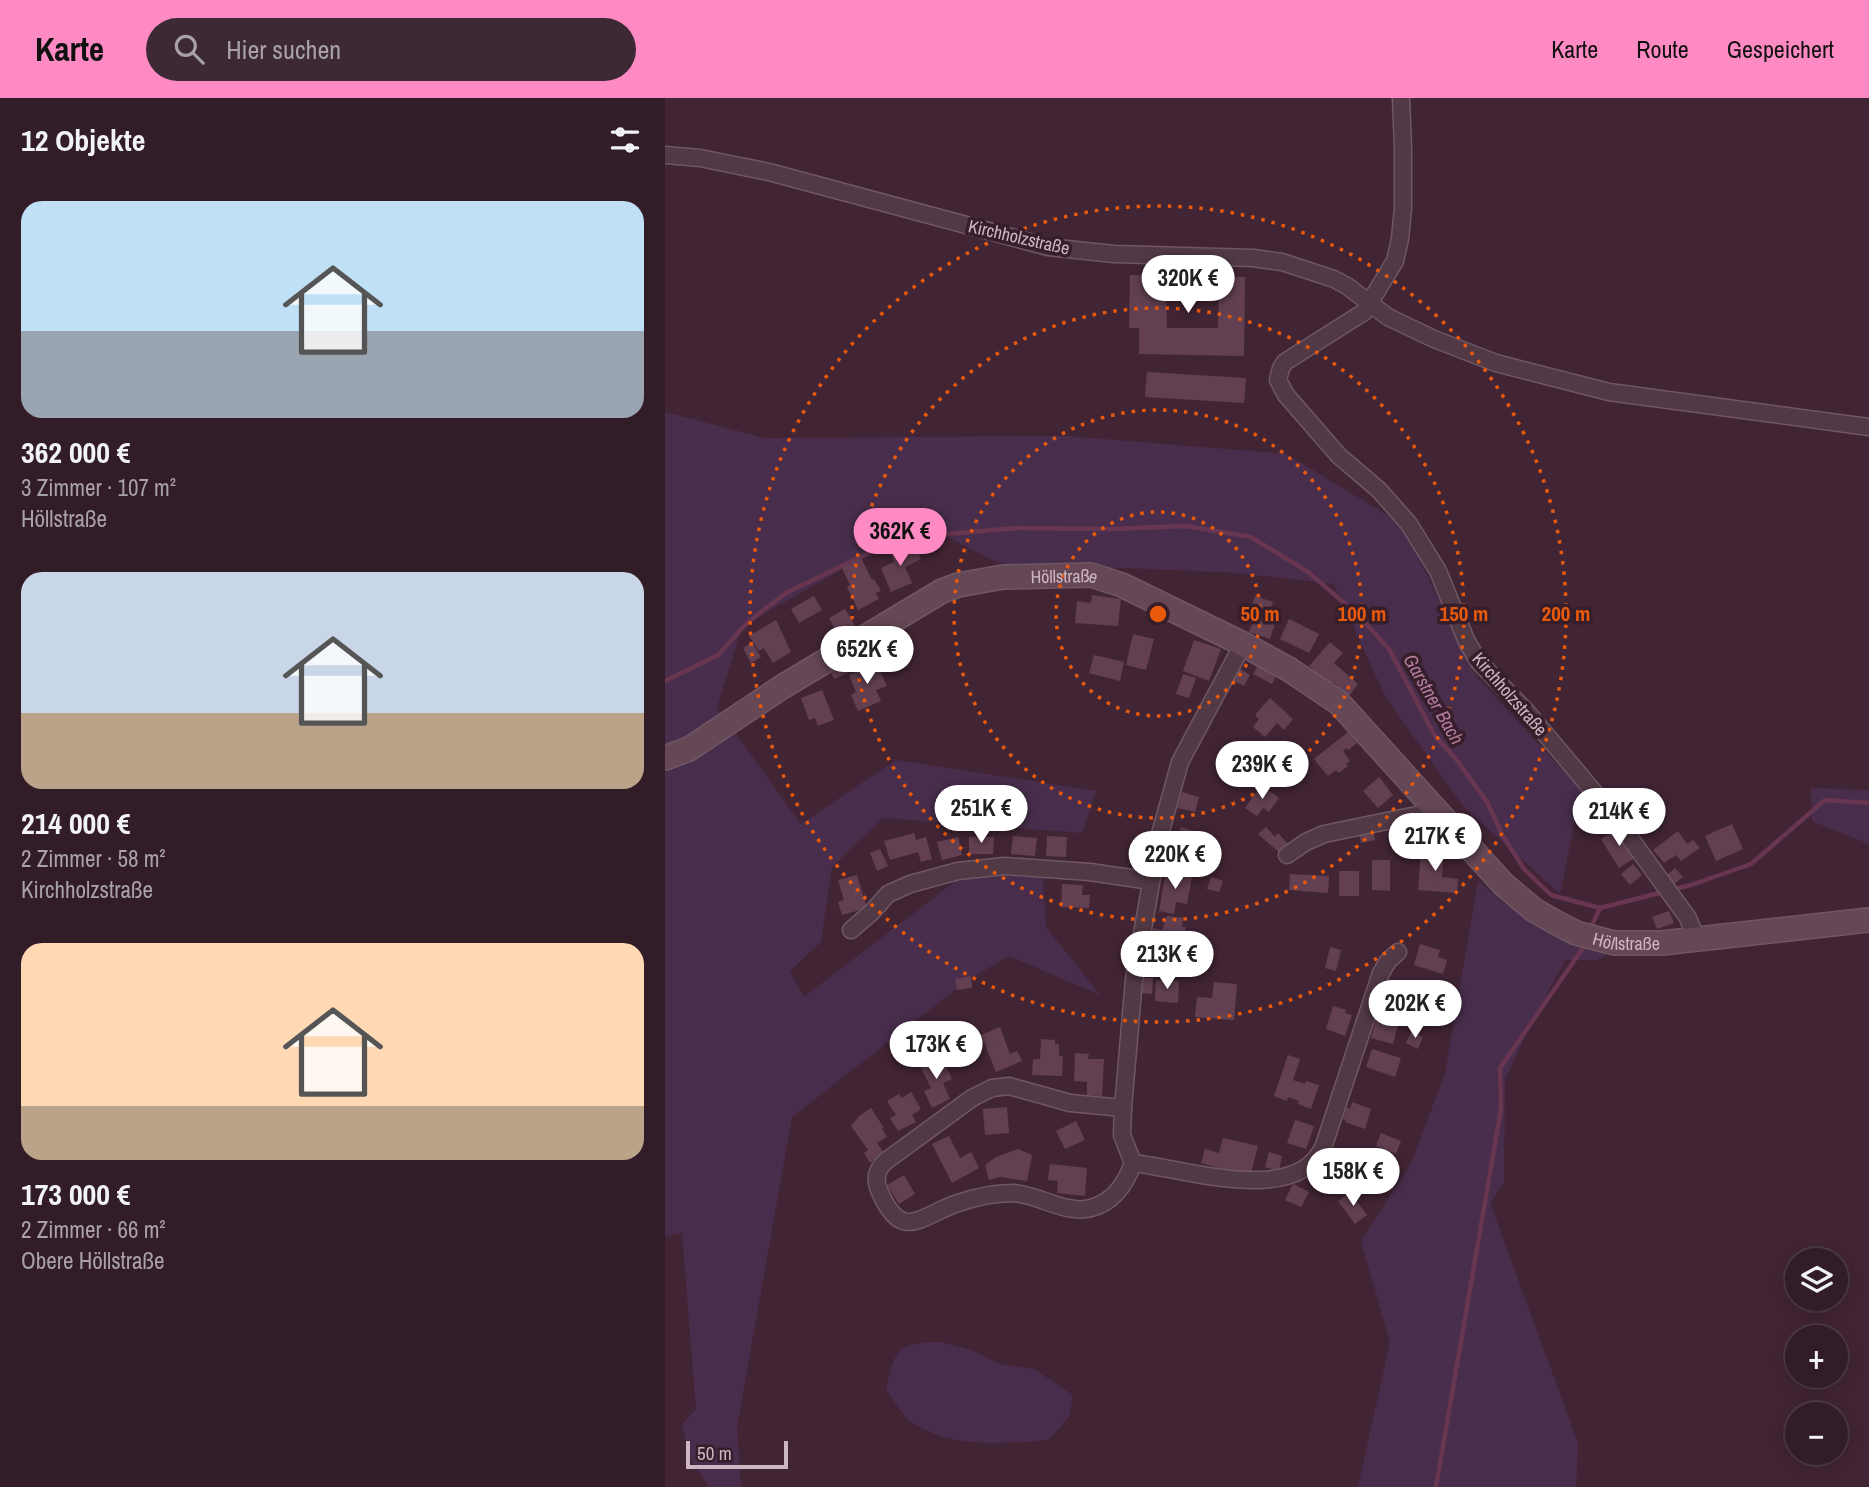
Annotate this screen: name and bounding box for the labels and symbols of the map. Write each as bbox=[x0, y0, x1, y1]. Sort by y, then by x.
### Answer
street label: Kirchholzstraße bbox=[966, 213, 1072, 261]
pin: 320K € bbox=[1131, 256, 1245, 315]
pin: 362K € bbox=[843, 508, 957, 568]
street label: Höllstraße bbox=[1030, 563, 1101, 589]
text: 50 m bbox=[1240, 599, 1280, 628]
text: 100 m bbox=[1338, 599, 1386, 628]
text: 150 m bbox=[1440, 599, 1488, 628]
text: 200 m bbox=[1542, 599, 1590, 628]
centre of rings bbox=[1146, 602, 1170, 626]
pin: 652K € bbox=[810, 626, 924, 686]
street label: Kirchholzstraße bbox=[1467, 647, 1553, 741]
water label: Garstner Bach bbox=[1398, 649, 1470, 749]
pin: 239K € bbox=[1205, 742, 1319, 801]
pin: 251K € bbox=[924, 786, 1038, 845]
pin: 214K € bbox=[1562, 788, 1676, 848]
pin: 217K € bbox=[1378, 814, 1492, 873]
pin: 220K € bbox=[1118, 832, 1232, 891]
street label: Höllstraße bbox=[1590, 925, 1660, 956]
pin: 213K € bbox=[1110, 932, 1224, 991]
pin: 202K € bbox=[1358, 981, 1472, 1040]
pin: 173K € bbox=[879, 1021, 993, 1081]
pin: 158K € bbox=[1296, 1148, 1410, 1208]
scale bar bbox=[686, 1438, 787, 1470]

